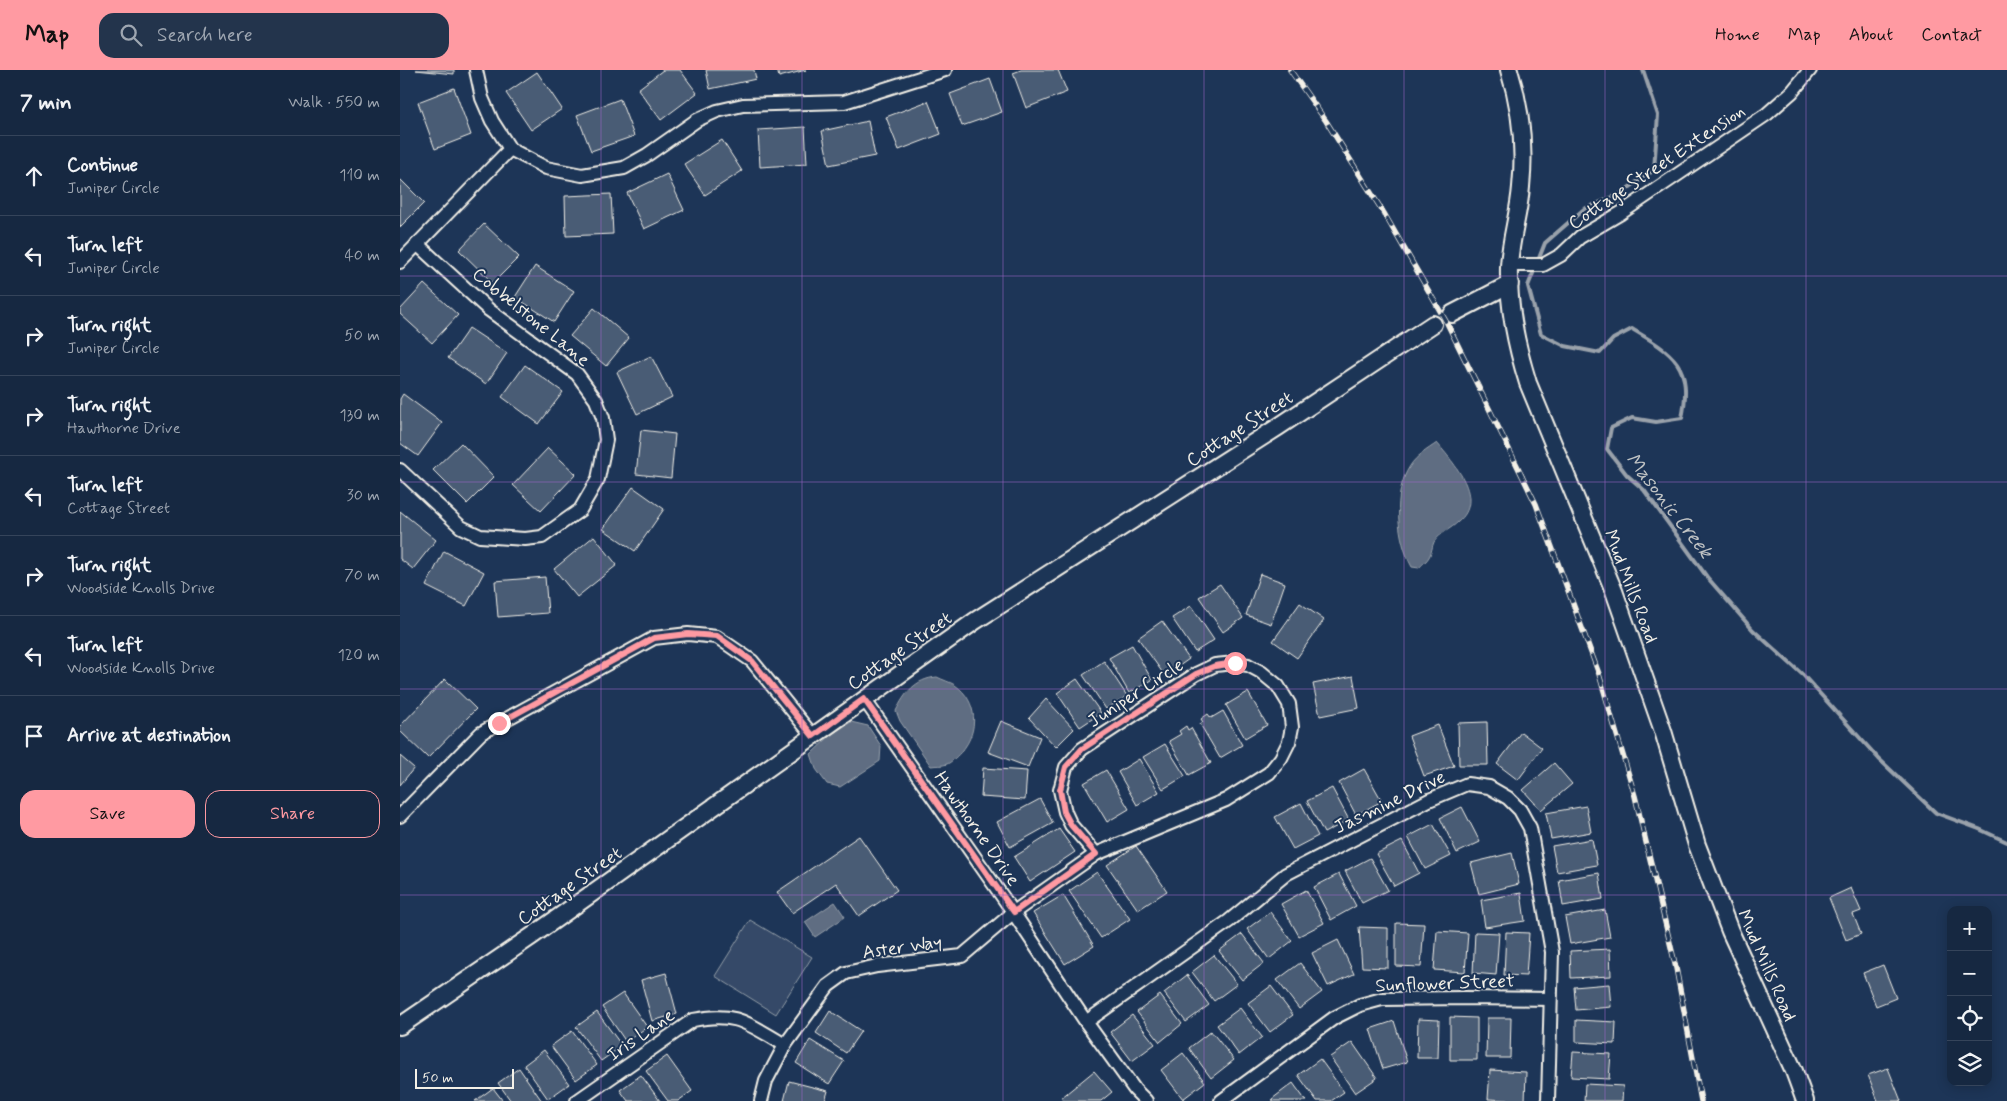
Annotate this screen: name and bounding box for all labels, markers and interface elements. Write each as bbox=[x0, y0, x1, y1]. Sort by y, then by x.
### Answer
search box bbox=[99, 13, 449, 58]
text: Map bbox=[25, 20, 69, 51]
icon: search bbox=[117, 21, 145, 49]
text: Search here bbox=[157, 23, 253, 48]
text: Home bbox=[1715, 23, 1760, 47]
text: Map bbox=[1788, 23, 1821, 47]
text: About bbox=[1849, 23, 1893, 47]
text: Contact bbox=[1921, 23, 1982, 47]
text: 7 min bbox=[20, 89, 72, 117]
text: Walk · 550 m bbox=[288, 92, 380, 113]
street label: Cottage Street Extension bbox=[1564, 99, 1751, 237]
text: Continue bbox=[67, 153, 138, 178]
icon: ahead bbox=[20, 162, 48, 190]
text: 110 m bbox=[339, 165, 380, 186]
text: Juniper Circle bbox=[67, 178, 160, 199]
text: Turn left bbox=[67, 233, 143, 258]
icon: left bbox=[20, 242, 48, 270]
text: 40 m bbox=[344, 245, 380, 266]
text: Juniper Circle bbox=[67, 258, 160, 279]
street label: Cobbelstone Lane bbox=[467, 262, 595, 372]
text: Turn right bbox=[67, 313, 151, 338]
icon: right bbox=[20, 322, 48, 350]
text: 50 m bbox=[344, 325, 380, 346]
text: Juniper Circle bbox=[67, 338, 160, 359]
street label: Cottage Street bbox=[1182, 385, 1298, 474]
text: Turn right bbox=[67, 393, 151, 418]
icon: right bbox=[20, 402, 48, 430]
text: 130 m bbox=[339, 405, 380, 426]
text: Hawthorne Drive bbox=[67, 418, 181, 439]
water label: Masonic Creek bbox=[1619, 447, 1720, 566]
text: Turn left bbox=[67, 473, 143, 498]
icon: left bbox=[20, 482, 48, 510]
text: 30 m bbox=[347, 485, 380, 506]
text: Cottage Street bbox=[67, 498, 170, 519]
street label: Mud Mills Road bbox=[1597, 526, 1664, 647]
text: Turn right bbox=[67, 553, 151, 578]
icon: right bbox=[20, 562, 48, 590]
text: 70 m bbox=[344, 565, 380, 586]
text: Woodside Knolls Drive bbox=[67, 578, 215, 599]
street label: Cottage Street bbox=[843, 606, 958, 697]
text: Turn left bbox=[67, 633, 143, 658]
icon: left bbox=[20, 642, 48, 670]
text: 120 m bbox=[338, 645, 380, 666]
route start bbox=[1224, 652, 1247, 675]
street label: Juniper Circle bbox=[1083, 653, 1189, 734]
text: Woodside Knolls Drive bbox=[67, 658, 215, 679]
route end bbox=[488, 712, 511, 735]
icon: arrive bbox=[20, 722, 48, 750]
text: Arrive at destination bbox=[67, 723, 231, 748]
street label: Jasmine Drive bbox=[1330, 765, 1449, 840]
street label: Hawthorne Drive bbox=[928, 766, 1026, 891]
button: Save bbox=[20, 790, 195, 838]
button: Share bbox=[205, 790, 380, 838]
street label: Cottage Street bbox=[513, 841, 628, 932]
street label: Mud Mills Road bbox=[1731, 906, 1802, 1025]
map controls bbox=[1947, 906, 1992, 1086]
button: + bbox=[1947, 906, 1992, 951]
street label: Aster Way bbox=[861, 930, 944, 965]
button: − bbox=[1947, 951, 1992, 996]
street label: Sunflower Street bbox=[1375, 969, 1515, 998]
button: locate bbox=[1947, 996, 1992, 1041]
street label: Iris Lane bbox=[602, 1003, 680, 1068]
button: layers bbox=[1947, 1041, 1992, 1086]
scale bar bbox=[415, 1066, 514, 1089]
text: 50 m bbox=[422, 1069, 453, 1087]

